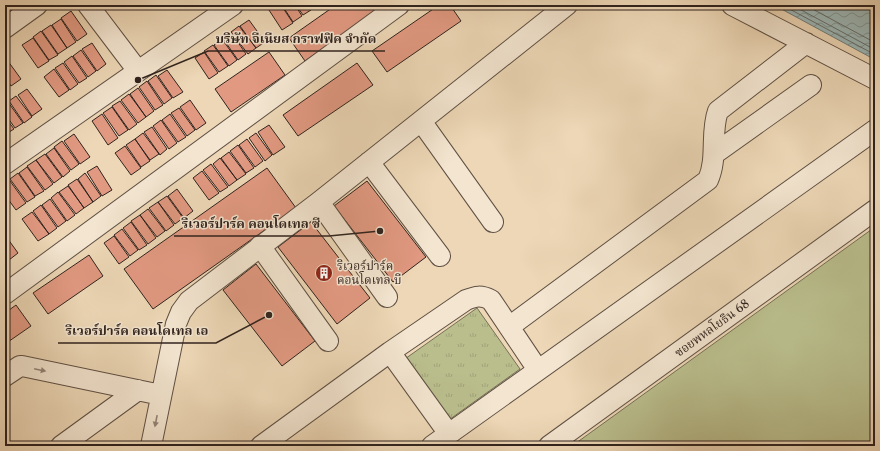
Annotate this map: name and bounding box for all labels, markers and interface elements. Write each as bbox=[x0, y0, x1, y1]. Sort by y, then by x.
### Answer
callout: บริษัท จีเนียส กราฟฟิค จำกัด bbox=[208, 26, 385, 51]
text: บริษัท จีเนียส กราฟฟิค จำกัด bbox=[216, 30, 376, 46]
callout: ริเวอร์ปาร์ค คอนโดเทล ซี bbox=[174, 211, 329, 236]
text: ริเวอร์ปาร์ค คอนโดเทล ซี bbox=[181, 215, 320, 231]
place label: ริเวอร์ปาร์ค คอนโดเทล บี bbox=[337, 258, 402, 287]
building icon: ริเวอร์ปาร์ค คอนโดเทล บี bbox=[314, 263, 334, 283]
street label: ซอยพหลโยธิน 68 bbox=[671, 295, 752, 360]
callout: ริเวอร์ปาร์ค คอนโดเทล เอ bbox=[58, 318, 216, 343]
text: ริเวอร์ปาร์ค คอนโดเทล เอ bbox=[65, 322, 208, 338]
one-way arrow bbox=[34, 367, 47, 373]
one-way arrow bbox=[153, 415, 159, 427]

